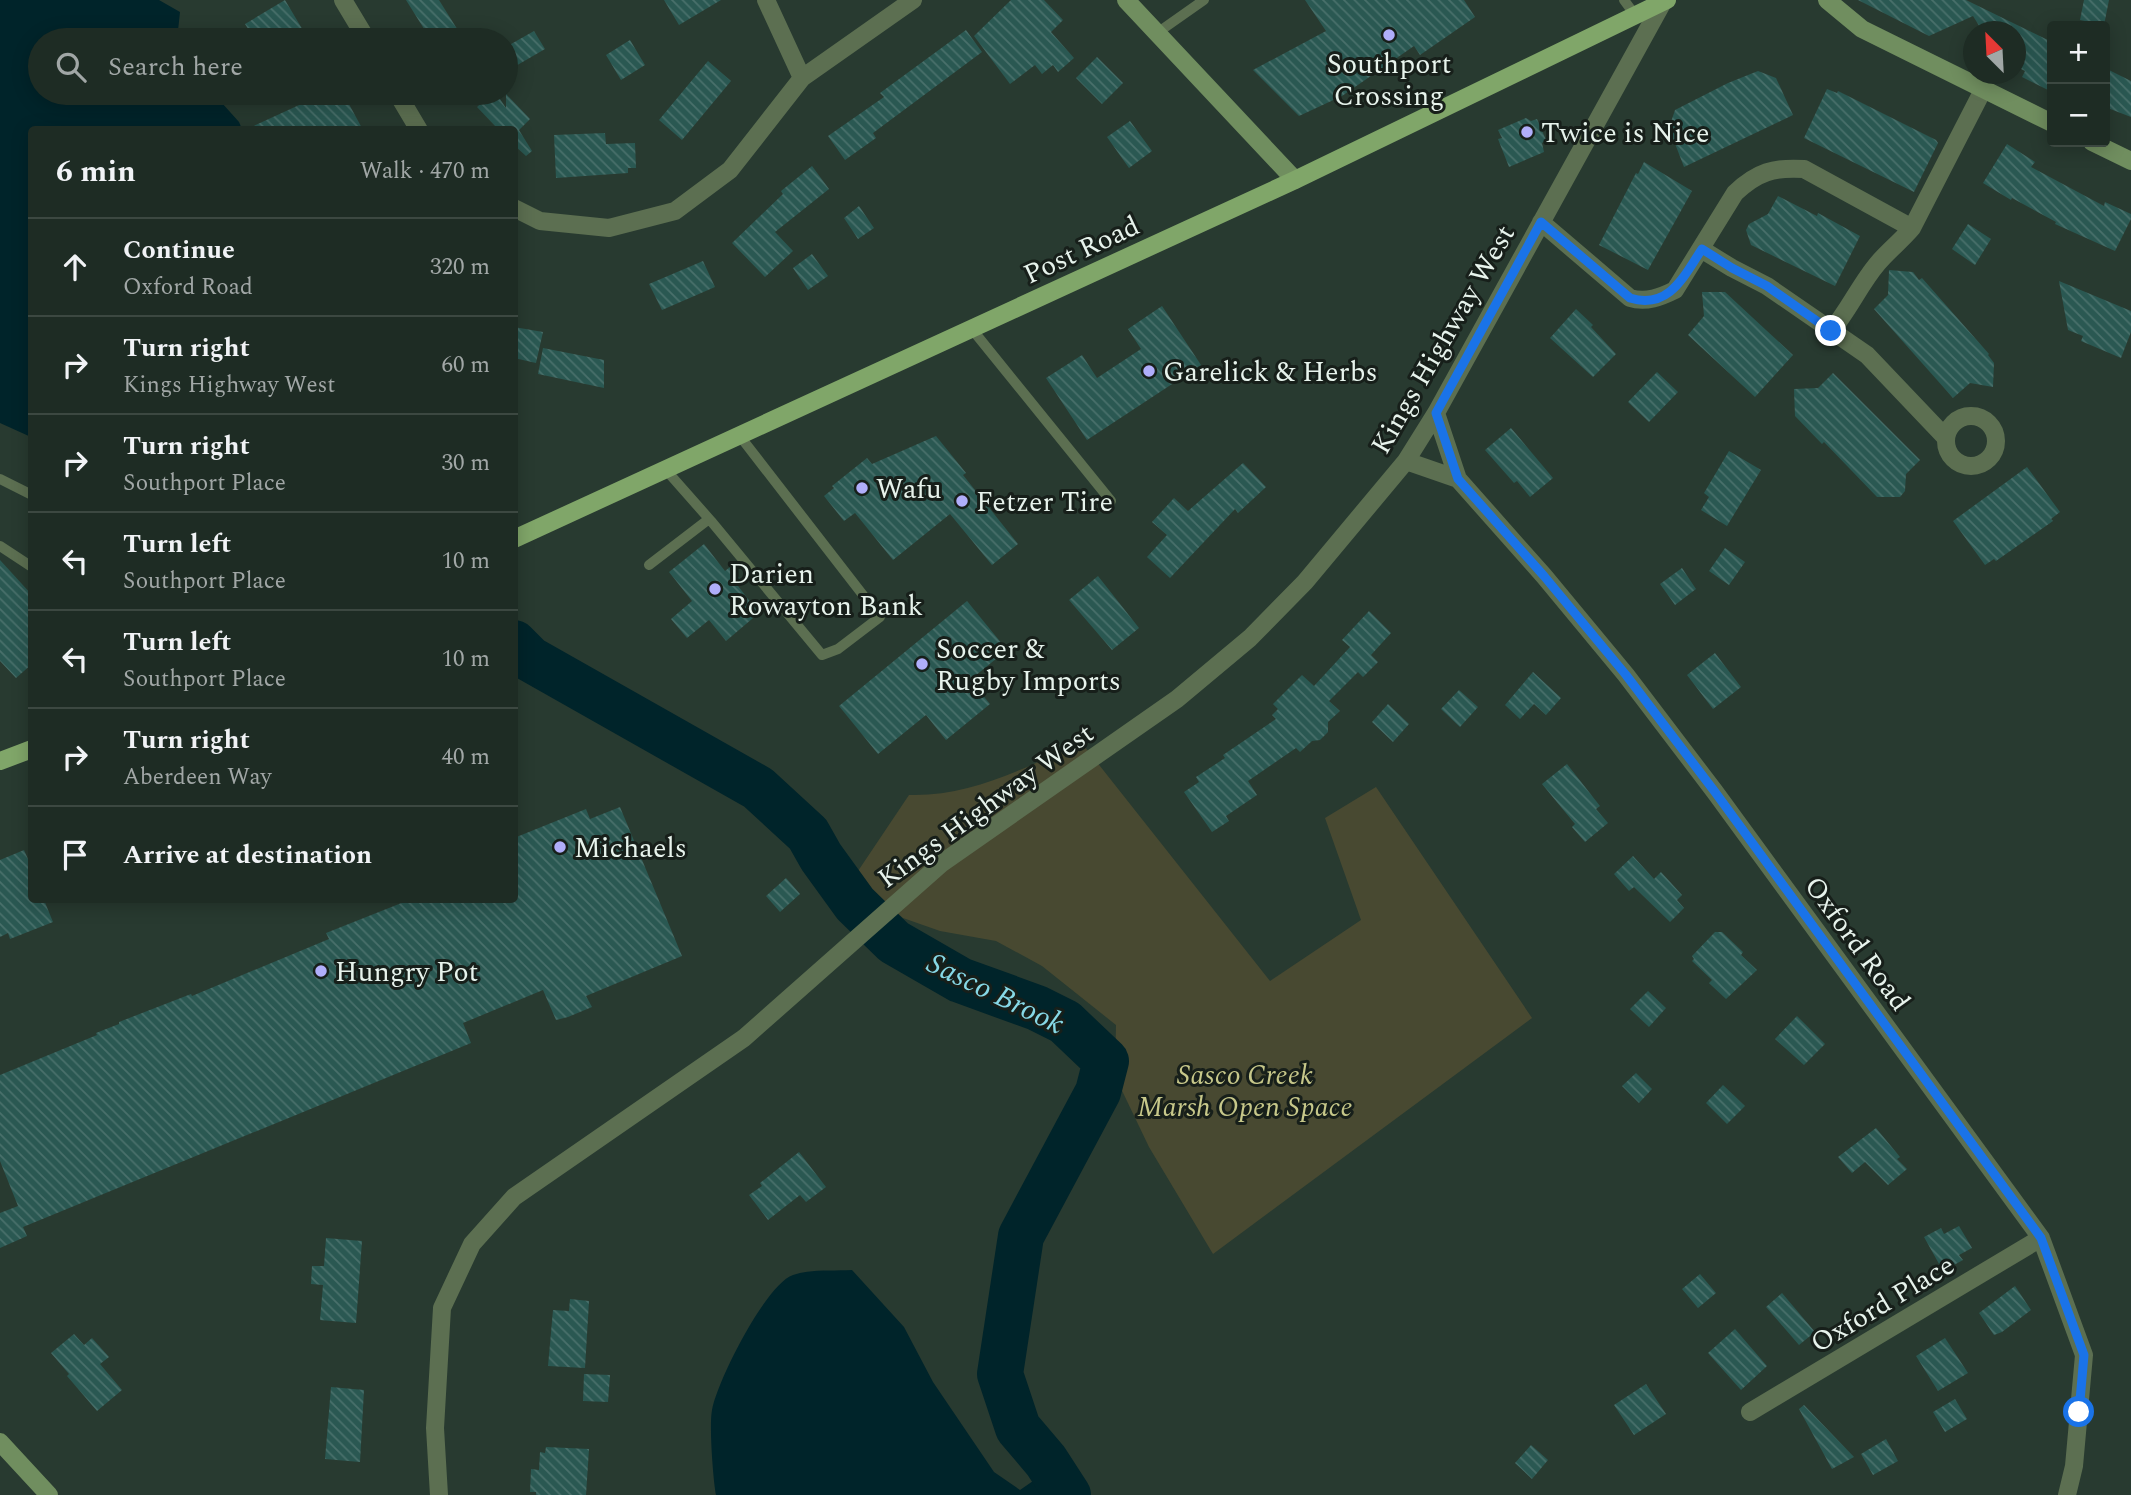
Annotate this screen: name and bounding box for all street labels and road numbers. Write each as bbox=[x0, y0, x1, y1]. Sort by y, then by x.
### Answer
street label: Post Road bbox=[1016, 205, 1147, 296]
street label: Kings Highway West bbox=[1360, 217, 1527, 462]
street label: Kings Highway West bbox=[869, 713, 1103, 900]
street label: Oxford Road bbox=[1793, 867, 1921, 1020]
street label: Oxford Place bbox=[1802, 1244, 1963, 1364]

